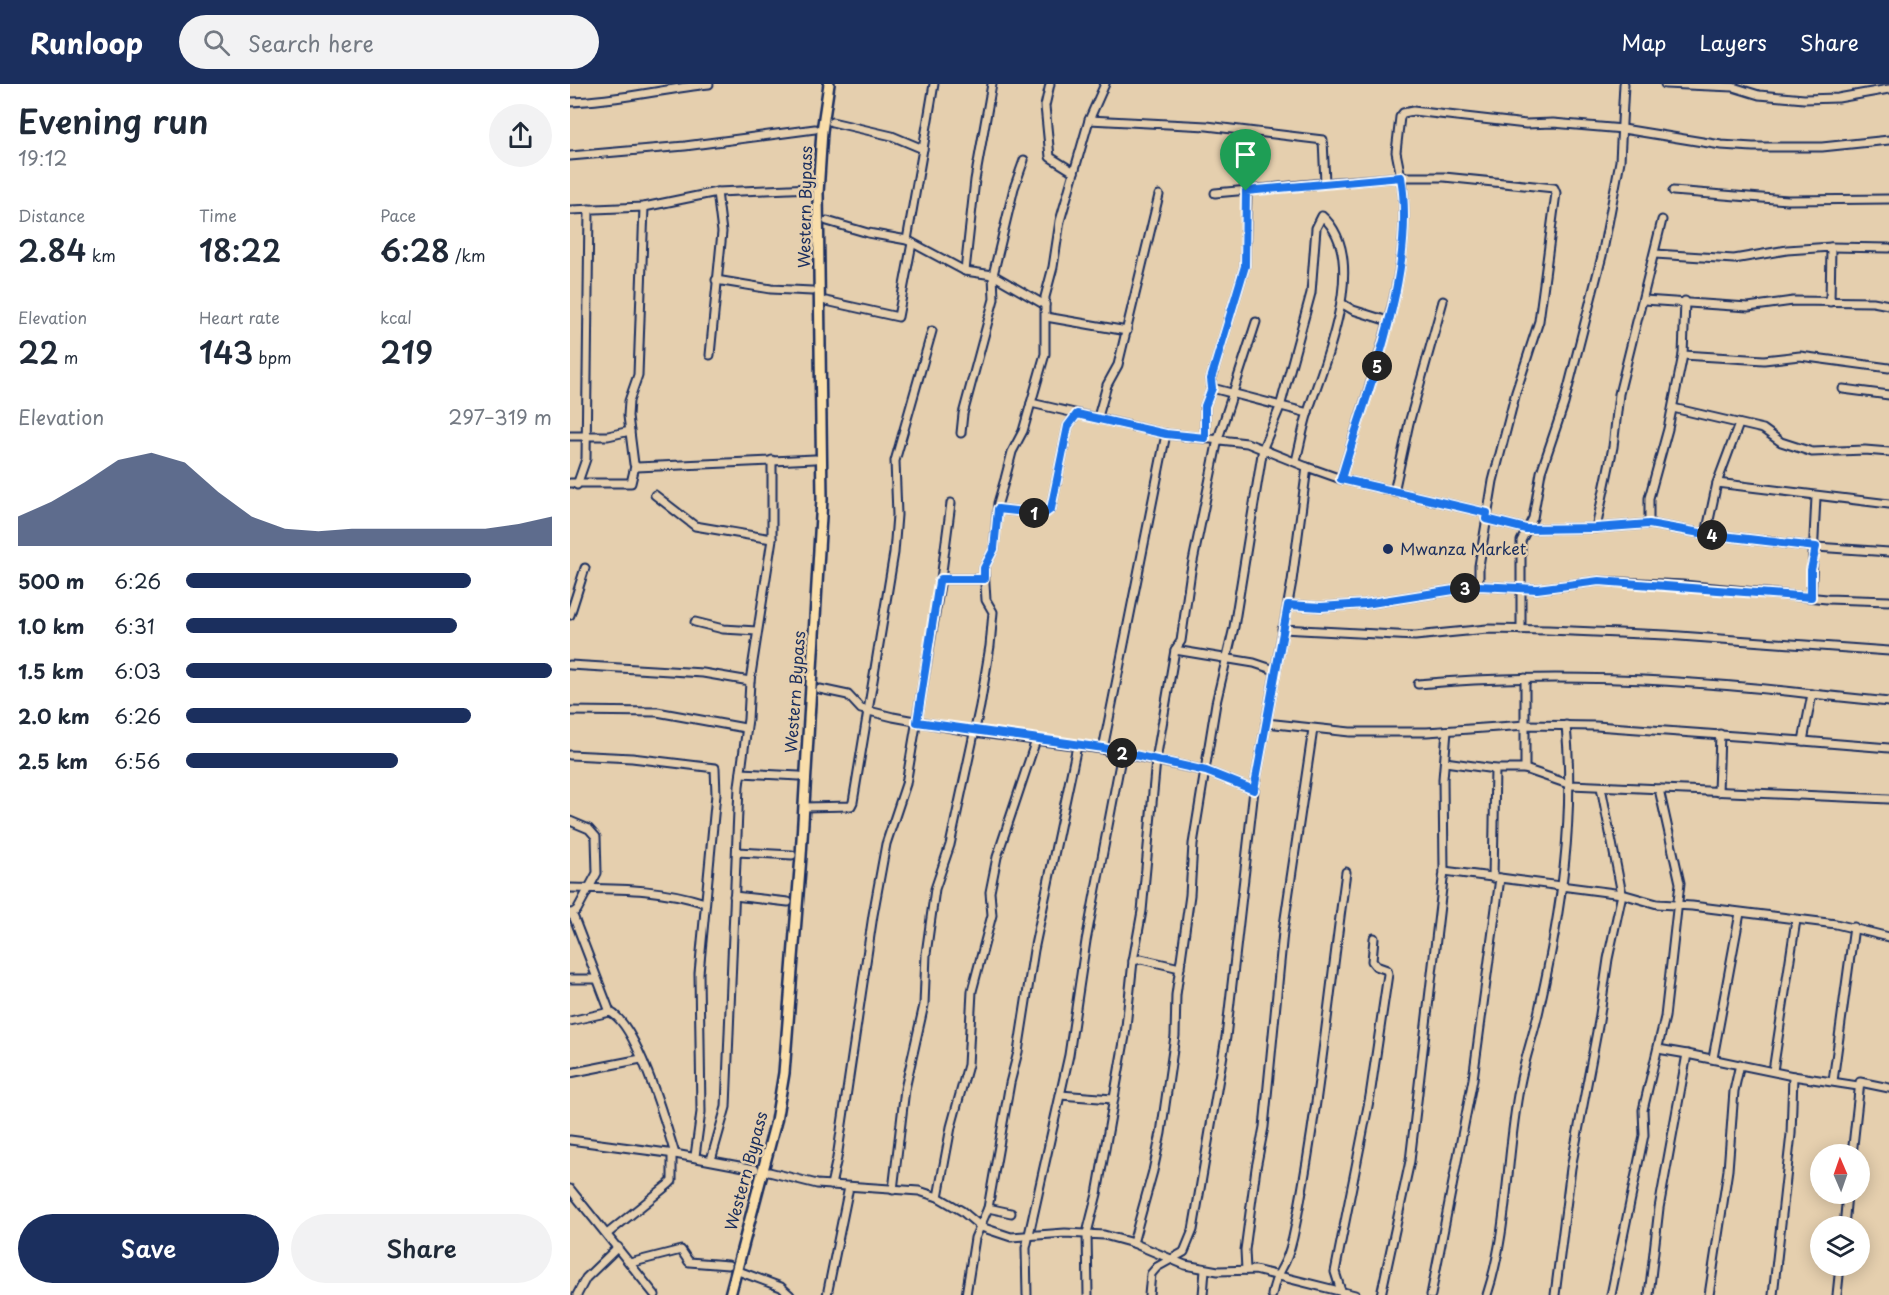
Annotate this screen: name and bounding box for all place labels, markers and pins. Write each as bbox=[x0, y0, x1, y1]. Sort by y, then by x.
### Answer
pin bbox=[1220, 129, 1271, 191]
pin: 5 bbox=[1362, 351, 1392, 381]
pin: 1 bbox=[1019, 498, 1049, 528]
pin: 4 bbox=[1697, 520, 1727, 550]
place label: Mwanza Market bbox=[1400, 536, 1527, 560]
marker: Mwanza Market bbox=[1381, 542, 1395, 556]
pin: 3 bbox=[1450, 573, 1480, 603]
pin: 2 bbox=[1107, 738, 1137, 768]

